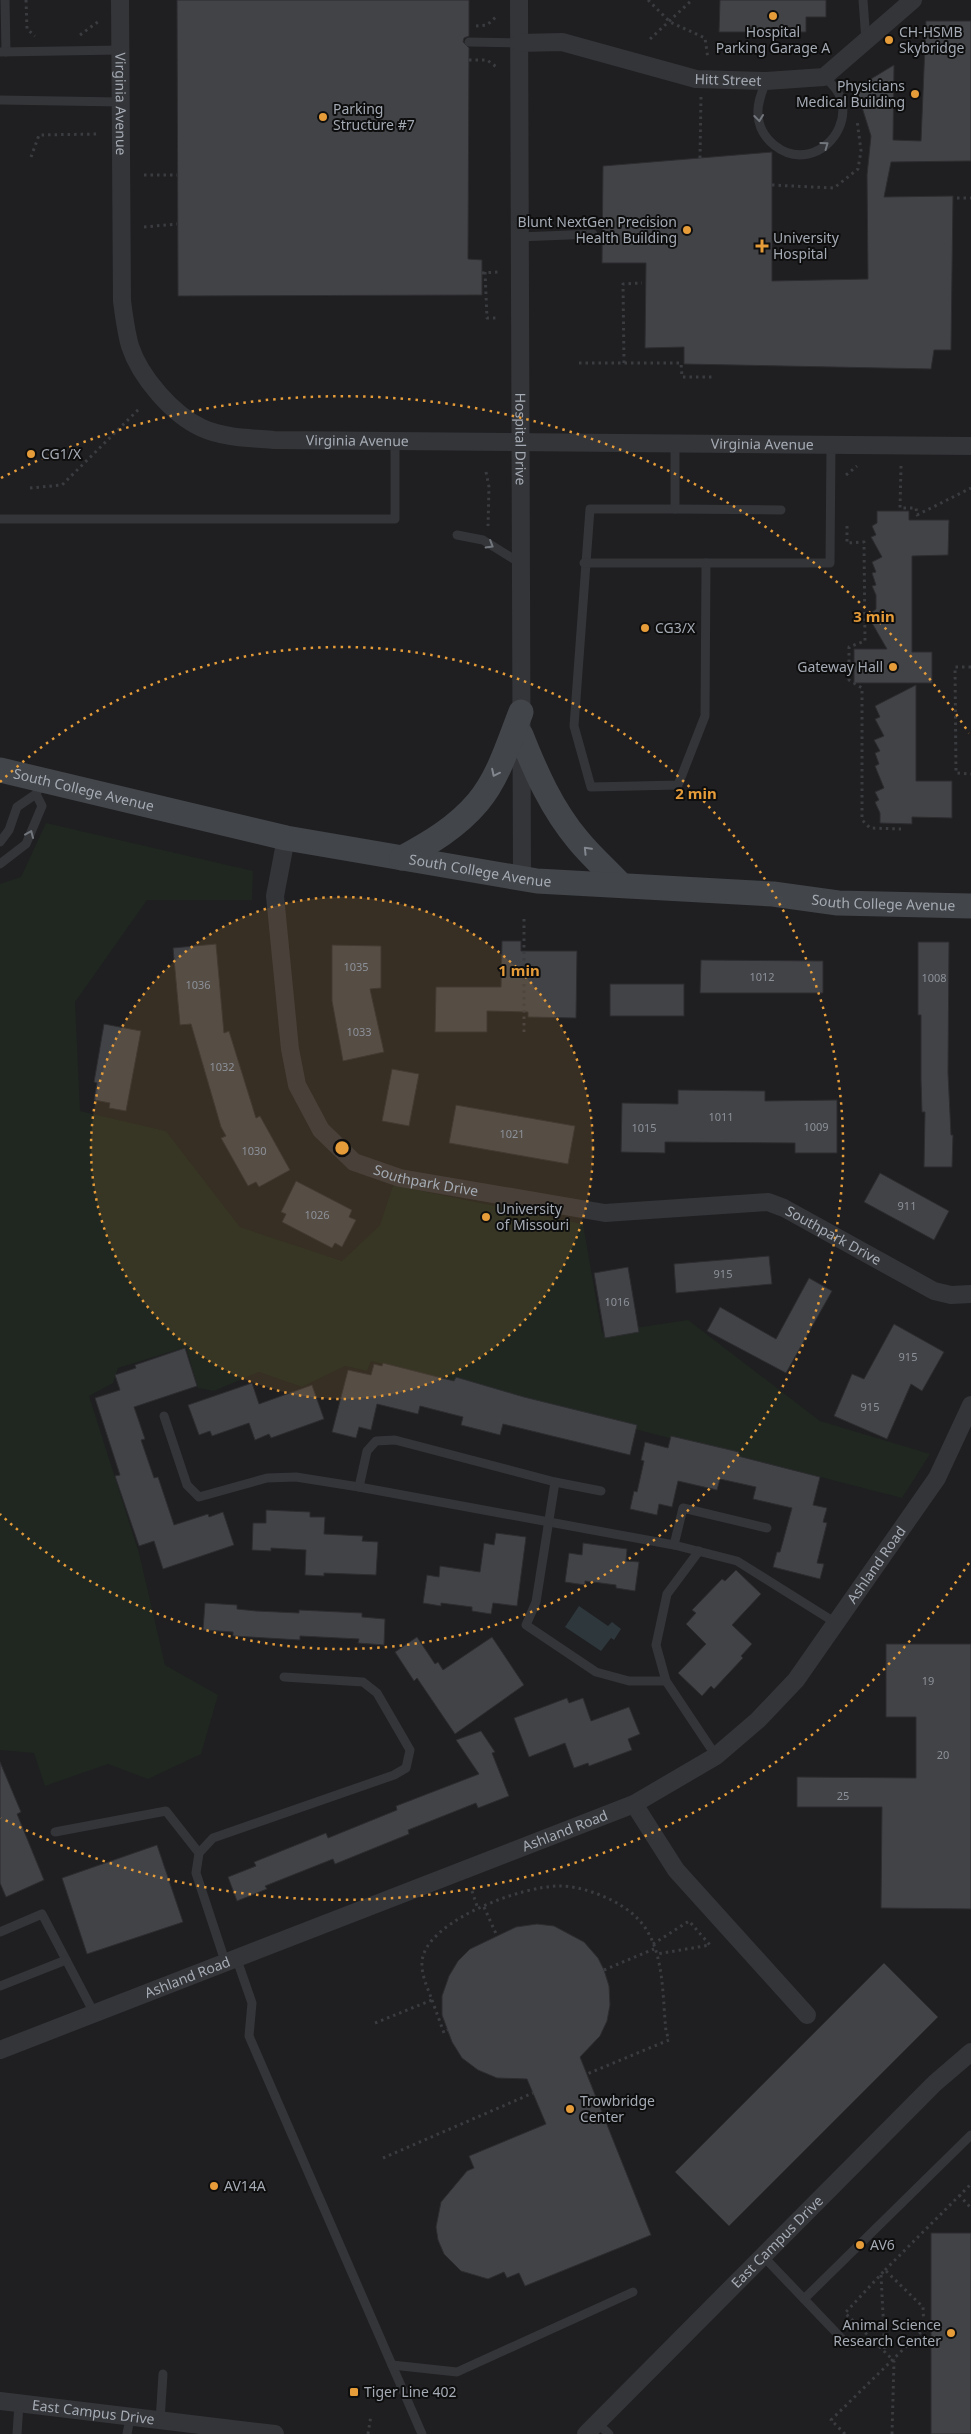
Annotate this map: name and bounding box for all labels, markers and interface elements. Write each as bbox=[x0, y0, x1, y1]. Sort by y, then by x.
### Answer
marker: Hospital Parking Garage A bbox=[767, 10, 779, 22]
place label: Hospital Parking Garage A bbox=[716, 22, 830, 57]
place label: CH-HSMB Skybridge bbox=[899, 22, 965, 57]
marker: CH-HSMB Skybridge bbox=[883, 34, 895, 46]
street label: Virginia Avenue bbox=[111, 52, 131, 156]
street label: Hitt Street bbox=[694, 69, 762, 90]
place label: Physicians Medical Building bbox=[796, 76, 905, 111]
marker: Physicians Medical Building bbox=[909, 88, 921, 100]
place label: Parking Structure #7 bbox=[333, 99, 415, 134]
marker: Parking Structure #7 bbox=[317, 111, 329, 123]
one-way arrow bbox=[753, 115, 764, 123]
one-way arrow bbox=[819, 142, 829, 151]
place label: Blunt NextGen Precision Health Building bbox=[518, 212, 677, 247]
marker: Blunt NextGen Precision Health Building bbox=[681, 224, 693, 236]
place label: University Hospital bbox=[773, 228, 840, 263]
marker: University Hospital bbox=[755, 239, 769, 253]
street label: Hospital Drive bbox=[511, 393, 531, 485]
street label: Virginia Avenue bbox=[306, 430, 409, 450]
street label: Virginia Avenue bbox=[711, 434, 814, 454]
place label: CG1/X bbox=[41, 444, 82, 463]
marker: CG1/X bbox=[25, 448, 37, 460]
one-way arrow bbox=[484, 538, 493, 548]
text: 3 min bbox=[853, 606, 895, 626]
place label: CG3/X bbox=[655, 618, 696, 637]
marker: CG3/X bbox=[639, 622, 651, 634]
place label: Gateway Hall bbox=[797, 657, 883, 676]
marker: Gateway Hall bbox=[887, 661, 899, 673]
street label: South College Avenue bbox=[12, 764, 156, 815]
one-way arrow bbox=[491, 768, 501, 777]
text: 2 min bbox=[675, 783, 717, 803]
one-way arrow bbox=[24, 830, 35, 839]
one-way arrow bbox=[584, 847, 593, 856]
street label: South College Avenue bbox=[408, 849, 552, 891]
street label: South College Avenue bbox=[810, 889, 956, 915]
house number: 1035 bbox=[343, 959, 369, 974]
text: 1 min bbox=[498, 960, 540, 980]
house number: 1012 bbox=[749, 969, 775, 984]
house number: 1008 bbox=[921, 970, 947, 985]
house number: 1036 bbox=[185, 977, 211, 992]
house number: 1033 bbox=[346, 1024, 372, 1039]
house number: 1032 bbox=[209, 1059, 235, 1074]
house number: 1011 bbox=[708, 1109, 734, 1124]
house number: 1009 bbox=[803, 1119, 829, 1134]
house number: 1015 bbox=[631, 1120, 657, 1135]
house number: 1021 bbox=[499, 1126, 525, 1141]
centre of rings bbox=[333, 1139, 351, 1157]
house number: 1030 bbox=[241, 1143, 267, 1158]
street label: Southpark Drive bbox=[371, 1160, 480, 1200]
house number: 911 bbox=[898, 1198, 916, 1213]
place label: University of Missouri bbox=[496, 1199, 569, 1234]
street label: Southpark Drive bbox=[782, 1201, 885, 1269]
house number: 1026 bbox=[304, 1207, 330, 1222]
marker: University of Missouri bbox=[480, 1211, 492, 1223]
house number: 915 bbox=[714, 1266, 732, 1281]
house number: 1016 bbox=[604, 1294, 630, 1309]
house number: 915 bbox=[899, 1349, 917, 1364]
house number: 915 bbox=[861, 1399, 879, 1414]
street label: Ashland Road bbox=[842, 1522, 910, 1607]
house number: 19 bbox=[922, 1673, 934, 1688]
house number: 20 bbox=[937, 1747, 949, 1762]
house number: 25 bbox=[837, 1788, 849, 1803]
street label: Ashland Road bbox=[519, 1805, 610, 1856]
street label: Ashland Road bbox=[142, 1952, 233, 2002]
place label: Trowbridge Center bbox=[580, 2091, 655, 2126]
marker: Trowbridge Center bbox=[564, 2103, 576, 2115]
place label: AV14A bbox=[224, 2176, 266, 2195]
marker: AV14A bbox=[208, 2180, 220, 2192]
street label: East Campus Drive bbox=[727, 2191, 827, 2292]
place label: AV6 bbox=[870, 2235, 895, 2254]
marker: AV6 bbox=[854, 2239, 866, 2251]
place label: Animal Science Research Center bbox=[833, 2315, 941, 2350]
marker: Animal Science Research Center bbox=[945, 2327, 957, 2339]
place label: Tiger Line 402 bbox=[364, 2382, 456, 2401]
marker: Tiger Line 402 bbox=[348, 2386, 360, 2398]
street label: East Campus Drive bbox=[31, 2395, 156, 2428]

